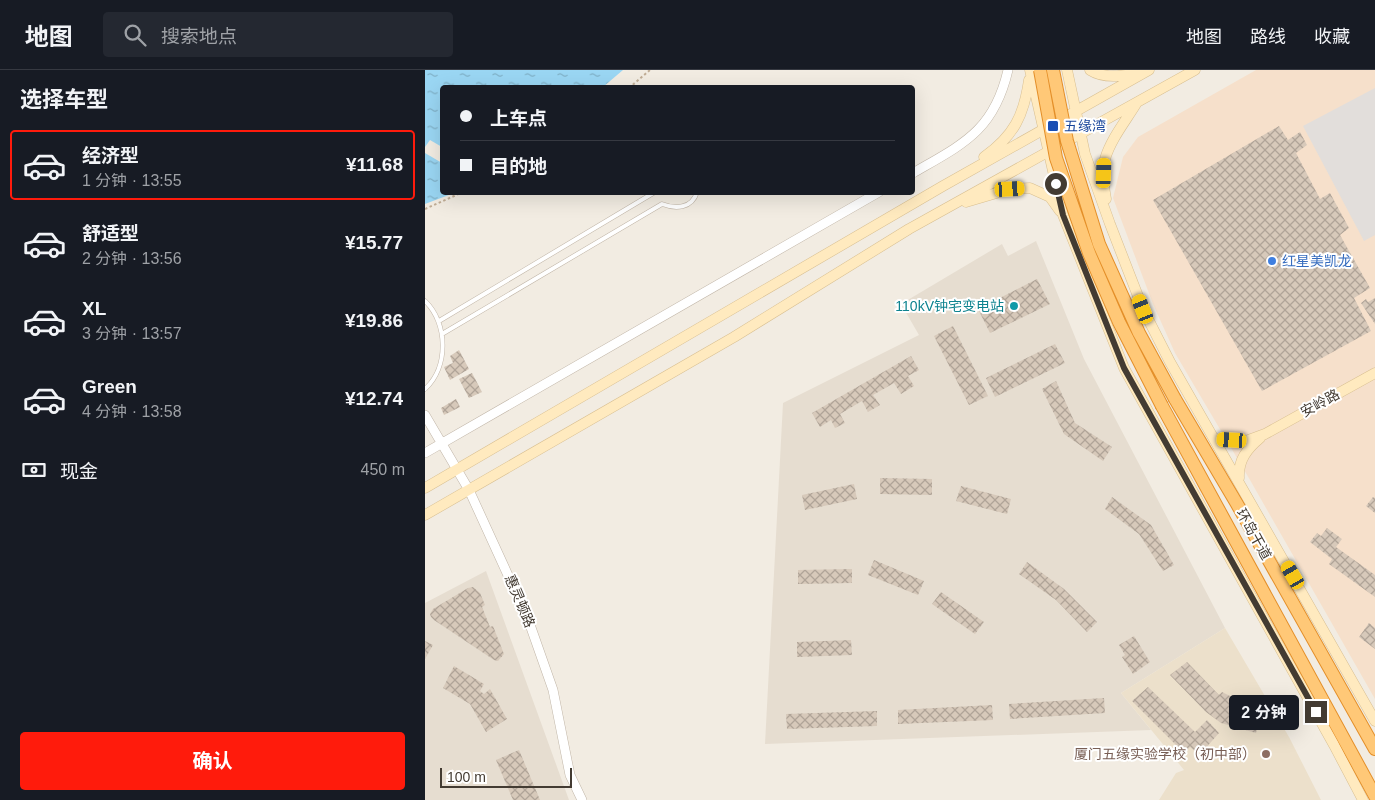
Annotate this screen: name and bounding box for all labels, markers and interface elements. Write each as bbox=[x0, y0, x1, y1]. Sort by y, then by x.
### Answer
search box bbox=[103, 12, 453, 57]
icon: search bbox=[121, 21, 149, 49]
text: 地图 bbox=[25, 23, 73, 50]
text: 搜索地点 bbox=[161, 26, 237, 47]
text: 地图 bbox=[1186, 27, 1222, 47]
text: 路线 bbox=[1250, 27, 1286, 47]
text: 收藏 bbox=[1314, 27, 1350, 47]
text: 选择车型 bbox=[20, 87, 108, 112]
text: 上车点 bbox=[490, 108, 547, 129]
place label: 五缘湾 bbox=[1064, 118, 1106, 134]
marker: 五缘湾 bbox=[1046, 119, 1060, 133]
icon: car bbox=[22, 143, 67, 188]
text: 经济型 bbox=[82, 145, 139, 166]
text: ¥11.68 bbox=[346, 154, 403, 175]
text: 目的地 bbox=[490, 156, 547, 177]
car bbox=[1095, 158, 1112, 188]
text: 1 分钟 · 13:55 bbox=[82, 172, 182, 189]
route start bbox=[1045, 173, 1067, 195]
car bbox=[994, 181, 1025, 197]
icon: car bbox=[22, 221, 67, 266]
text: 舒适型 bbox=[82, 223, 139, 244]
text: ¥15.77 bbox=[345, 232, 403, 253]
text: 2 分钟 · 13:56 bbox=[82, 250, 182, 267]
place label: 红星美凯龙 bbox=[1282, 253, 1352, 269]
marker: 红星美凯龙 bbox=[1266, 255, 1278, 267]
car bbox=[1130, 292, 1155, 326]
text: XL bbox=[82, 298, 106, 319]
place label: 110kV钟宅变电站 bbox=[895, 298, 1004, 314]
icon: car bbox=[22, 299, 67, 344]
marker: 110kV钟宅变电站 bbox=[1008, 300, 1020, 312]
text: ¥19.86 bbox=[345, 310, 403, 331]
text: 3 分钟 · 13:57 bbox=[82, 325, 182, 342]
text: Green bbox=[82, 376, 137, 397]
icon: car bbox=[22, 377, 67, 422]
street label: 安岭路 bbox=[1298, 386, 1342, 420]
text: ¥12.74 bbox=[345, 388, 403, 409]
text: 4 分钟 · 13:58 bbox=[82, 403, 182, 420]
car bbox=[1216, 432, 1247, 448]
icon: cash bbox=[20, 456, 48, 484]
text: 现金 bbox=[60, 461, 98, 482]
text: 450 m bbox=[361, 461, 405, 478]
street label: 环岛干道 bbox=[1233, 506, 1275, 562]
car bbox=[1279, 558, 1306, 592]
street label: 惠灵顿路 bbox=[502, 572, 538, 630]
callout: 2 分钟 bbox=[1229, 694, 1299, 730]
route end bbox=[1305, 701, 1327, 723]
text: 2 分钟 bbox=[1241, 704, 1287, 721]
button: 确认 bbox=[20, 732, 405, 790]
place label: 厦门五缘实验学校（初中部） bbox=[1074, 746, 1256, 762]
marker: 厦门五缘实验学校（初中部） bbox=[1260, 748, 1272, 760]
scale bar bbox=[440, 765, 573, 788]
text: 100 m bbox=[447, 769, 486, 785]

